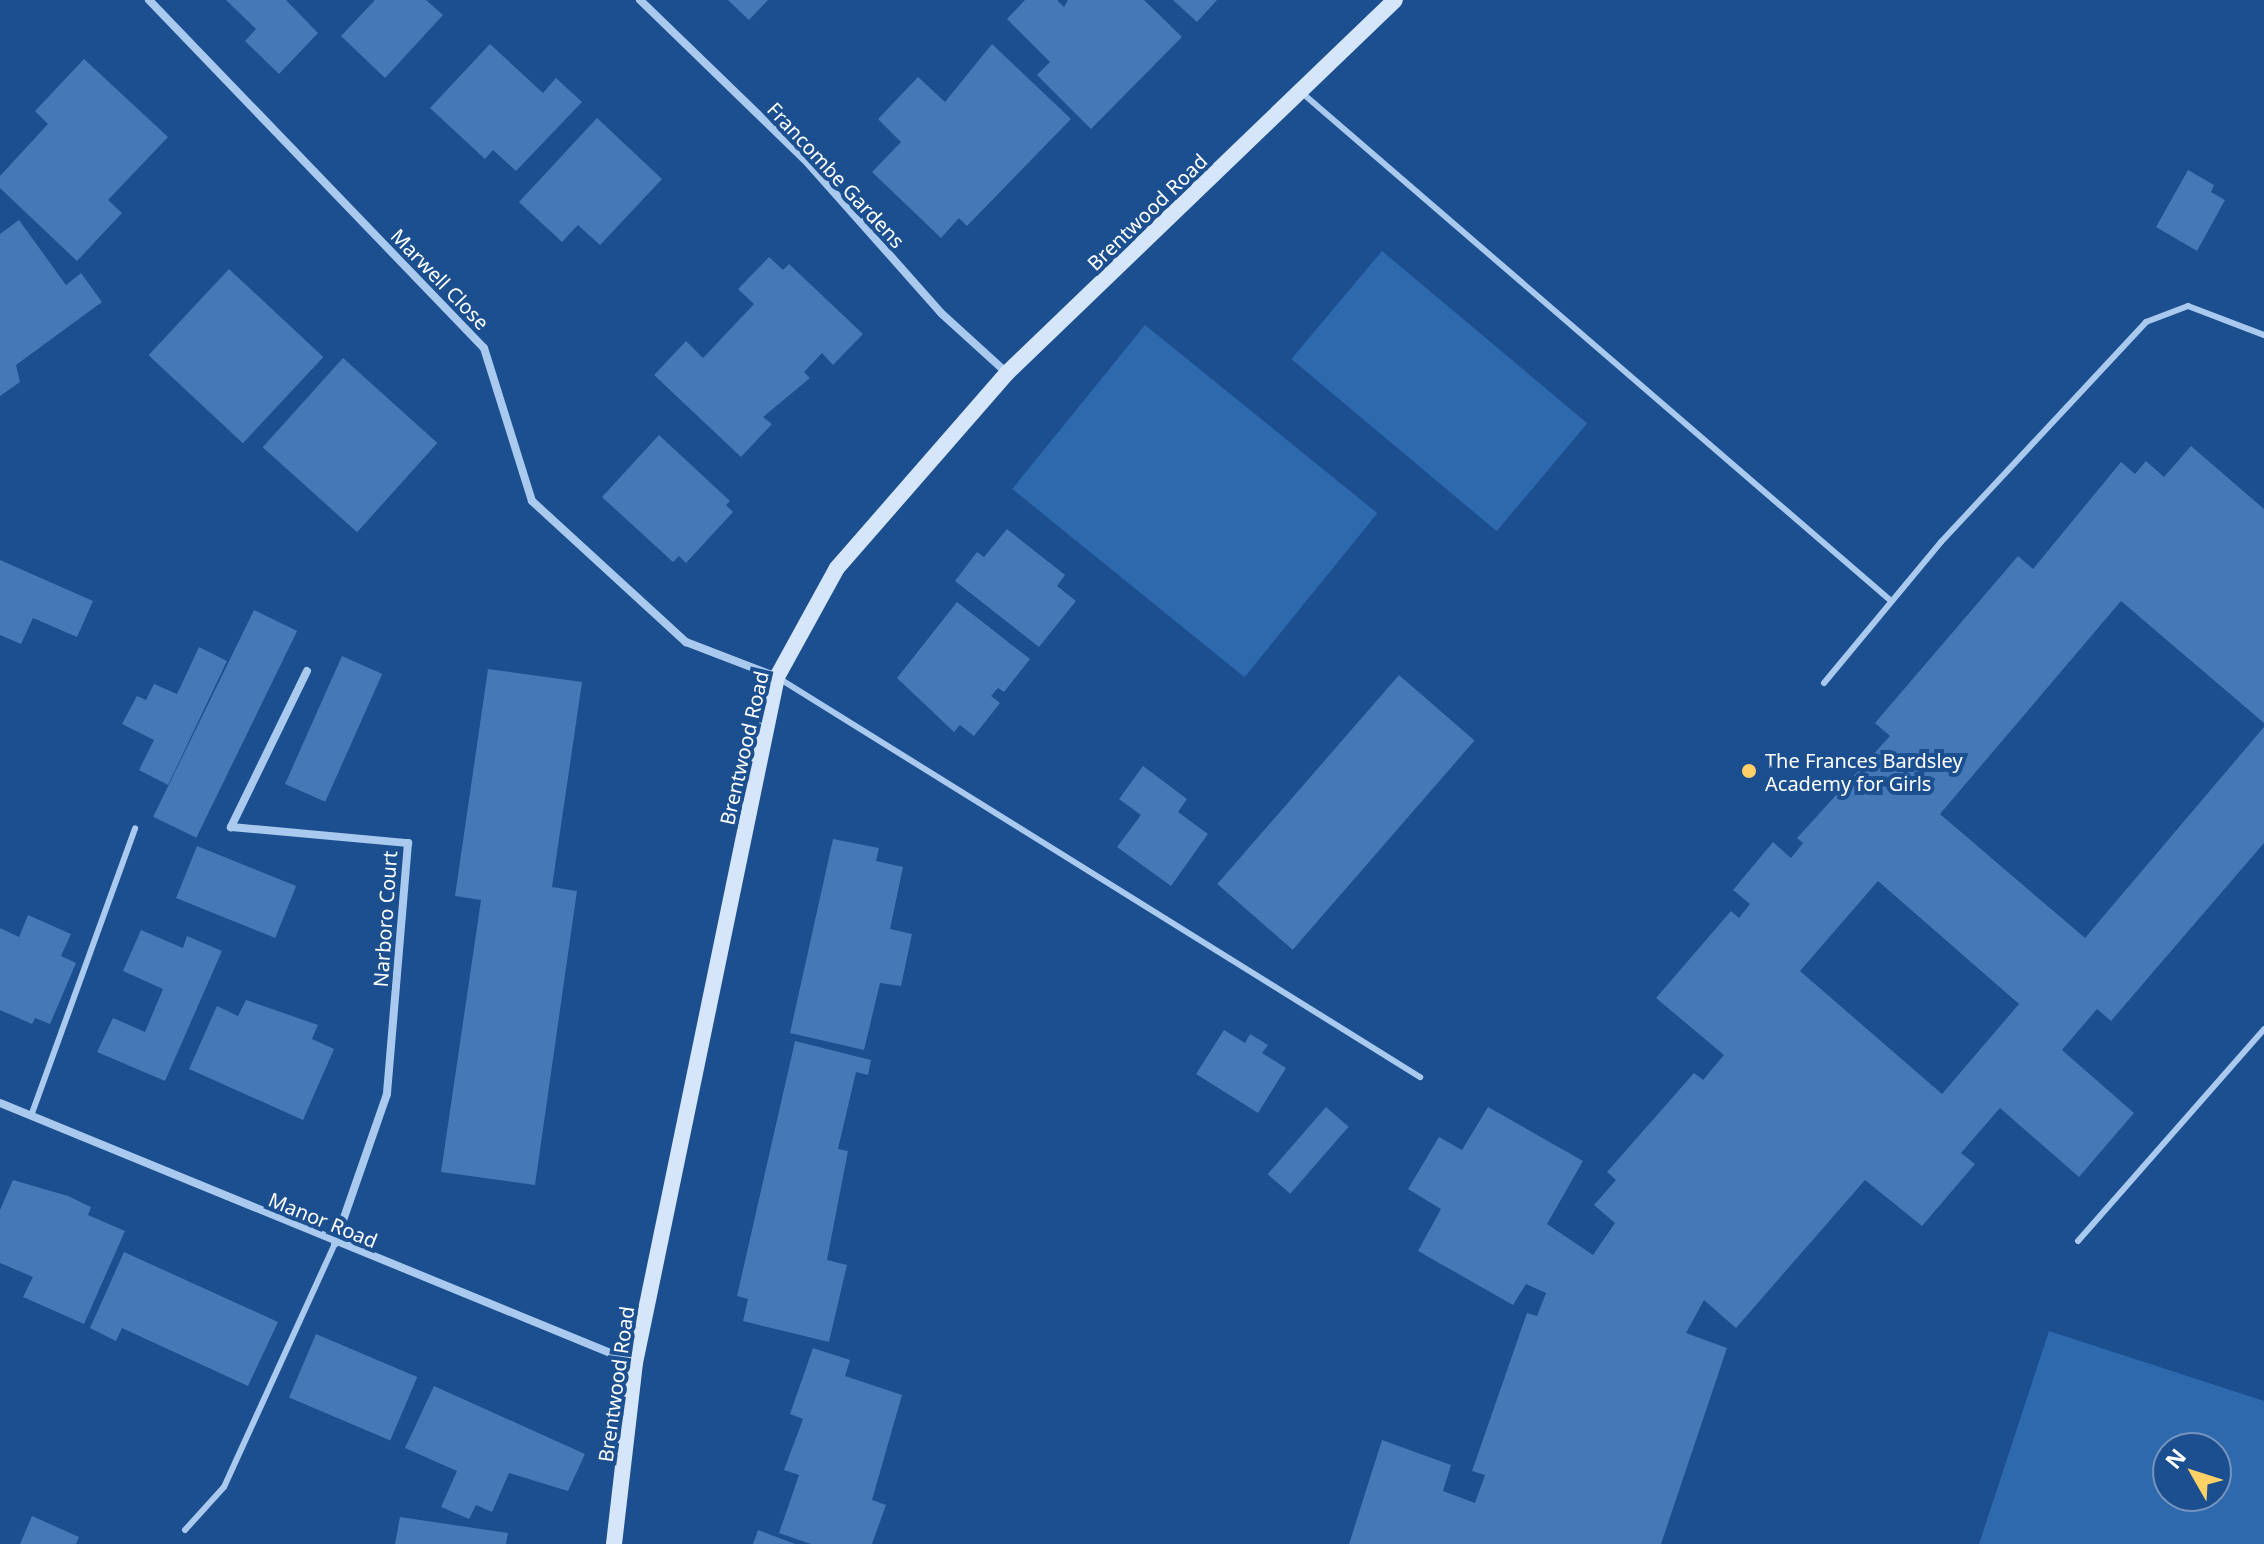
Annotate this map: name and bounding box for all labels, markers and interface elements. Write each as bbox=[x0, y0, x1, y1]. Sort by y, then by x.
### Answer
street label: Francombe Gardens bbox=[762, 97, 910, 253]
street label: Brentwood Road bbox=[1082, 149, 1212, 275]
street label: Marwell Close bbox=[386, 224, 494, 334]
street label: Brentwood Road bbox=[715, 669, 773, 827]
place label: The Frances Bardsley Academy for Girls bbox=[1765, 748, 1963, 795]
marker: The Frances Bardsley Academy for Girls bbox=[1740, 762, 1758, 780]
street label: Narboro Court bbox=[368, 850, 402, 988]
street label: Manor Road bbox=[265, 1187, 381, 1253]
street label: Brentwood Road bbox=[593, 1304, 639, 1464]
north arrow bbox=[2152, 1432, 2232, 1512]
text: N bbox=[2158, 1442, 2192, 1475]

